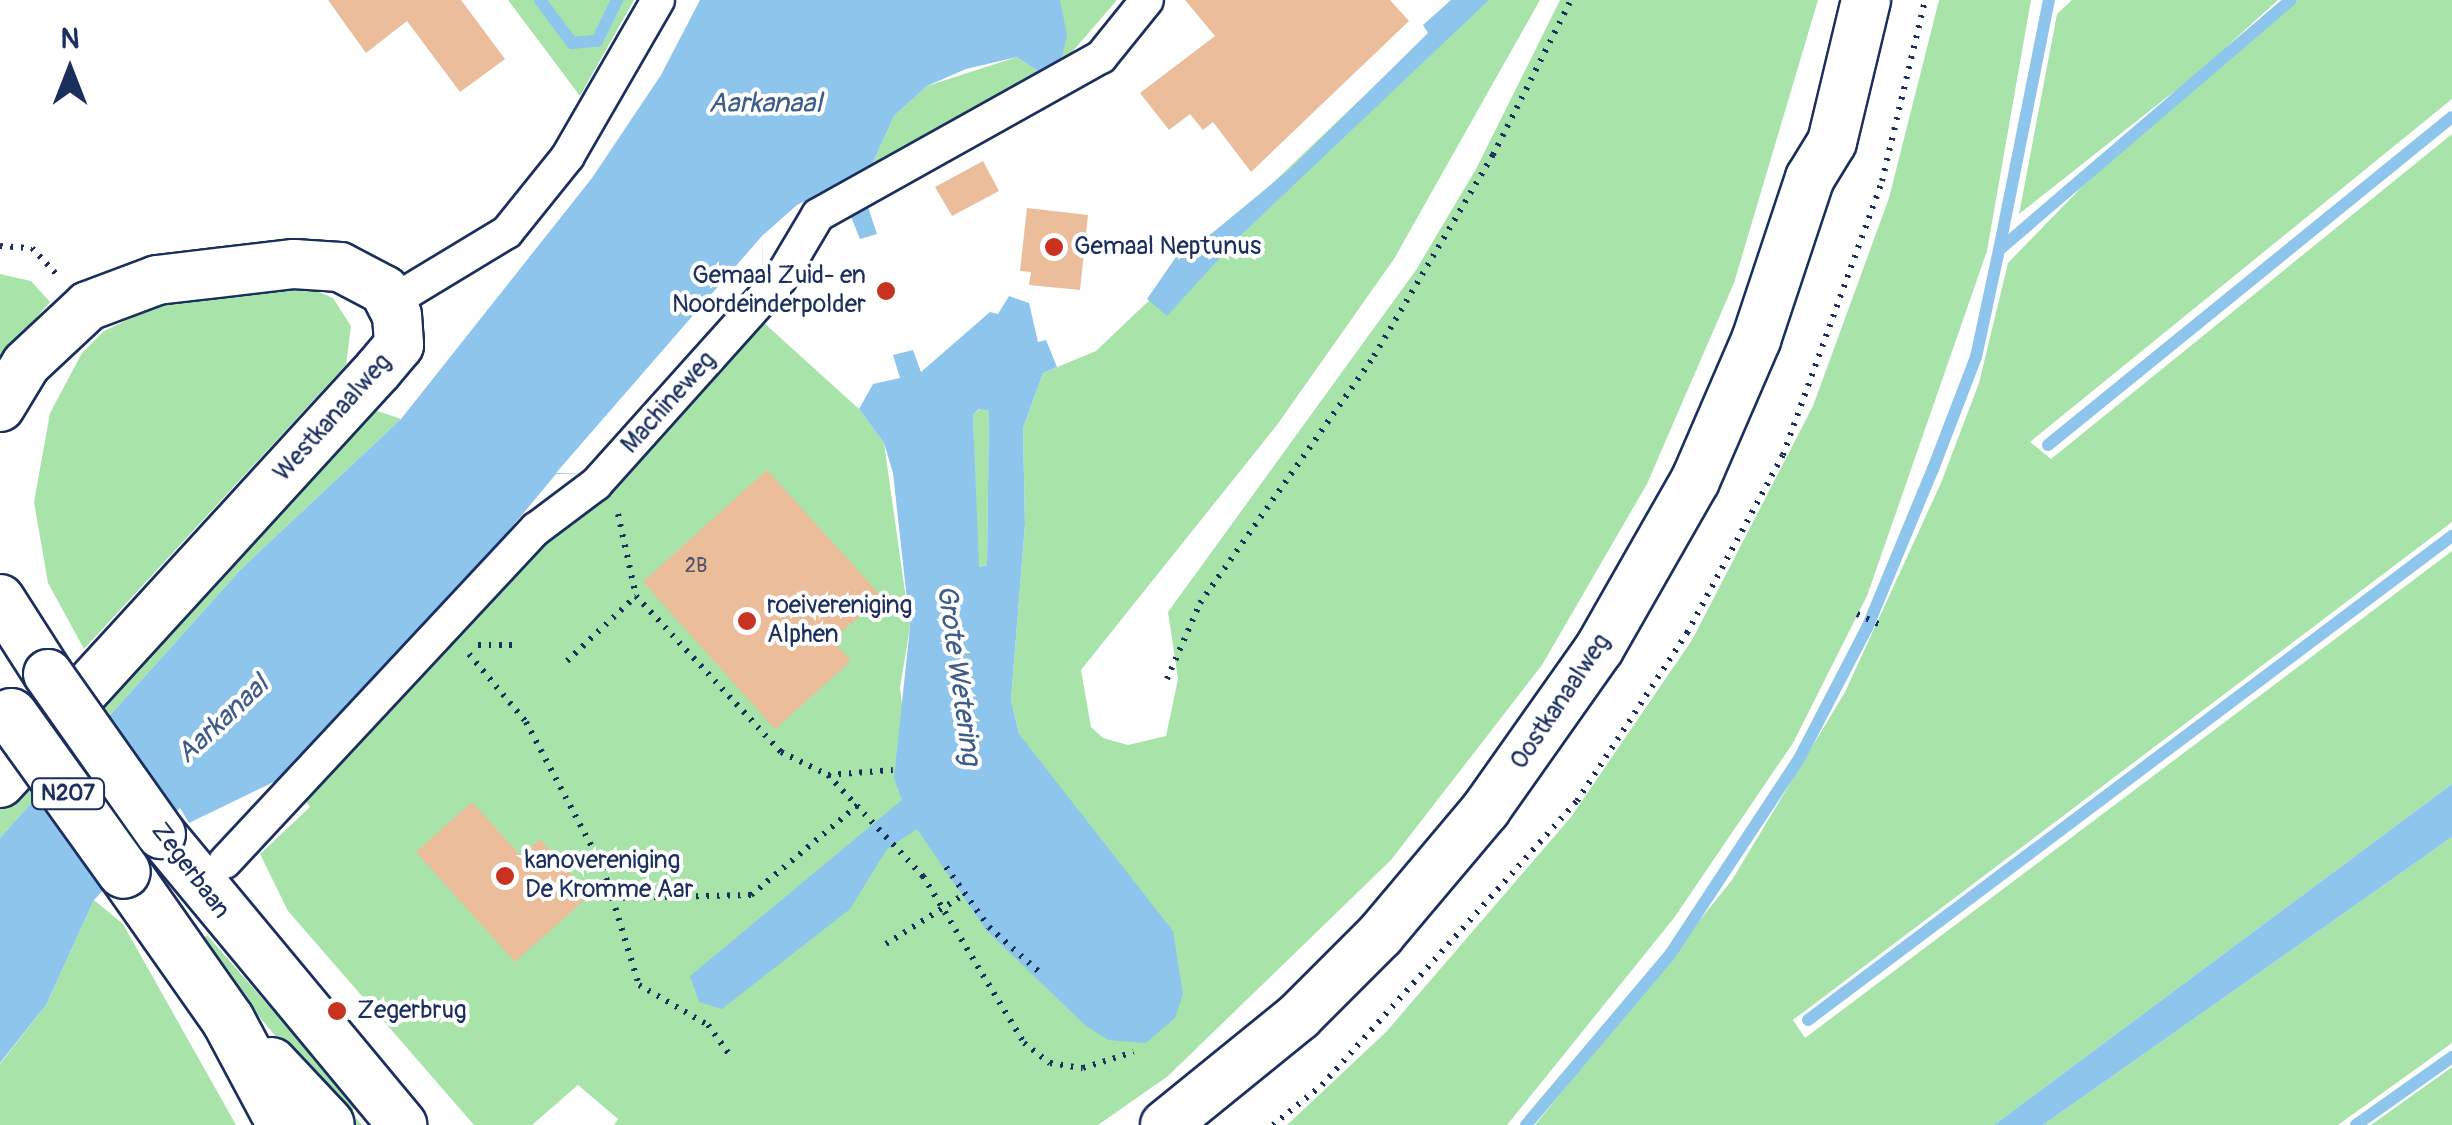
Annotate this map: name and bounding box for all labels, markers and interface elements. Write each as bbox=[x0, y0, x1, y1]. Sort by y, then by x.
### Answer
north arrow bbox=[20, 20, 120, 120]
text: N bbox=[61, 22, 79, 57]
water label: Aarkanaal bbox=[708, 87, 822, 121]
place label: Gemaal Neptunus bbox=[1074, 232, 1261, 262]
marker: Gemaal Neptunus bbox=[1043, 236, 1065, 258]
place label: Gemaal Zuid- en Noordeinderpolder bbox=[672, 262, 866, 321]
marker: Gemaal Zuid- en Noordeinderpolder bbox=[875, 280, 897, 302]
street label: Machineweg bbox=[615, 346, 723, 460]
street label: Westkanaalweg bbox=[268, 348, 398, 488]
house number: 2B bbox=[685, 553, 707, 577]
water label: Grote Wetering bbox=[929, 583, 987, 767]
place label: roeivereniging Alphen bbox=[767, 592, 912, 651]
marker: roeivereniging Alphen bbox=[736, 610, 758, 632]
street label: Oostkanaalweg bbox=[1505, 629, 1617, 775]
water label: Aarkanaal bbox=[170, 669, 276, 771]
road number: N207 bbox=[30, 777, 106, 811]
street label: Zegerbaan bbox=[144, 817, 236, 925]
place label: kanovereniging De Kromme Aar bbox=[525, 847, 694, 906]
marker: kanovereniging De Kromme Aar bbox=[494, 865, 516, 887]
place label: Zegerbrug bbox=[357, 996, 467, 1026]
marker: Zegerbrug bbox=[326, 1000, 348, 1022]

